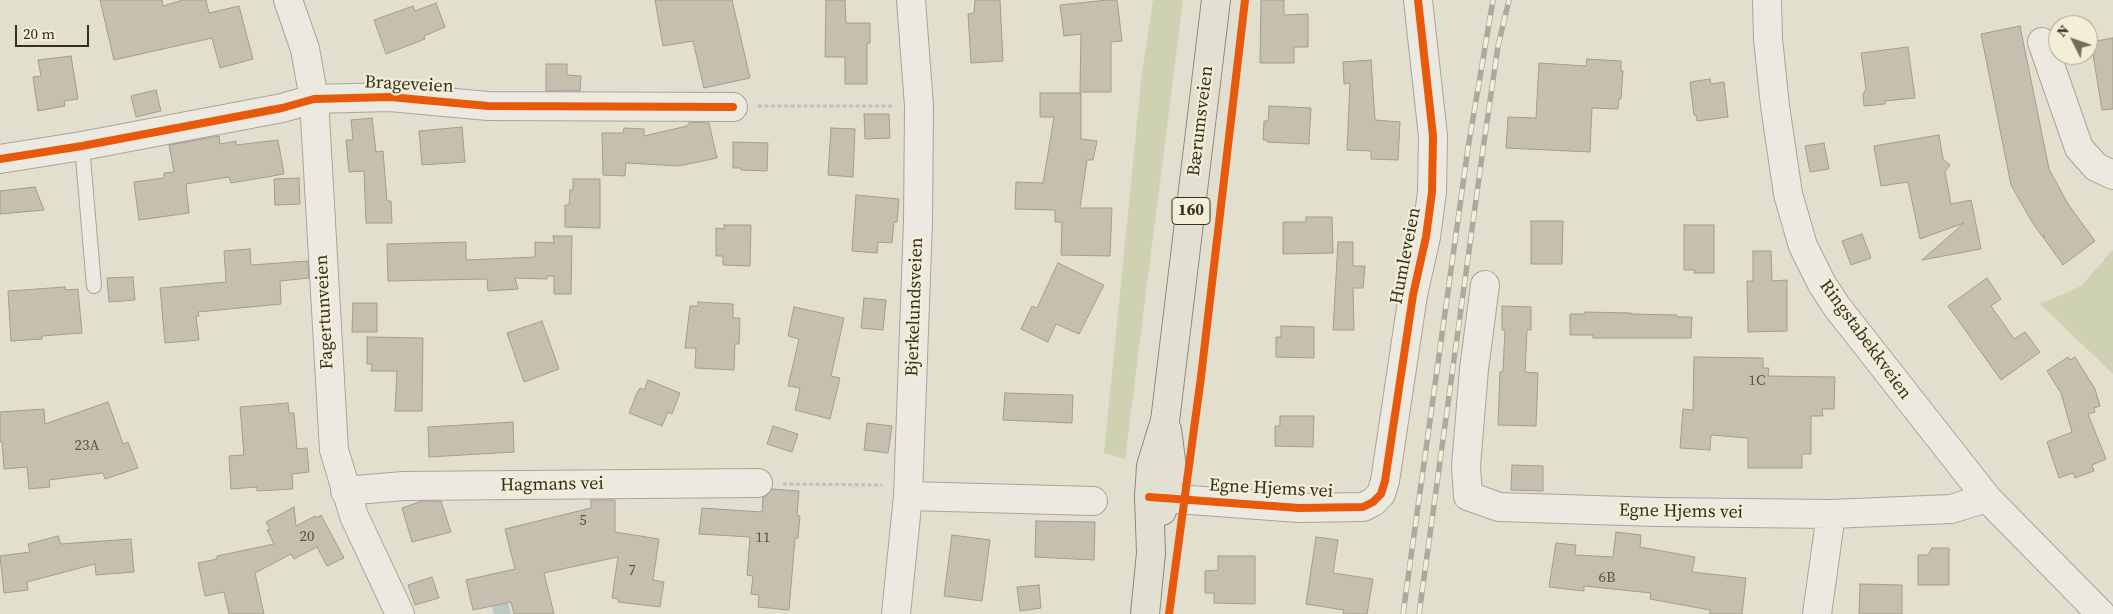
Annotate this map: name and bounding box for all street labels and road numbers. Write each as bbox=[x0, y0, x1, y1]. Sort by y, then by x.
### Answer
street label: Bærumsveien bbox=[1184, 65, 1218, 177]
street label: Brageveien bbox=[364, 72, 454, 98]
road number: 160 bbox=[1172, 198, 1210, 225]
street label: Humleveien bbox=[1386, 206, 1426, 306]
street label: Bjerkelundsveien bbox=[902, 237, 928, 377]
street label: Fagertunveien bbox=[311, 254, 339, 370]
street label: Ringstabekkveien bbox=[1814, 276, 1916, 404]
street label: Hagmans vei bbox=[500, 473, 604, 497]
street label: Egne Hjems vei bbox=[1208, 475, 1334, 503]
street label: Egne Hjems vei bbox=[1619, 500, 1743, 524]

